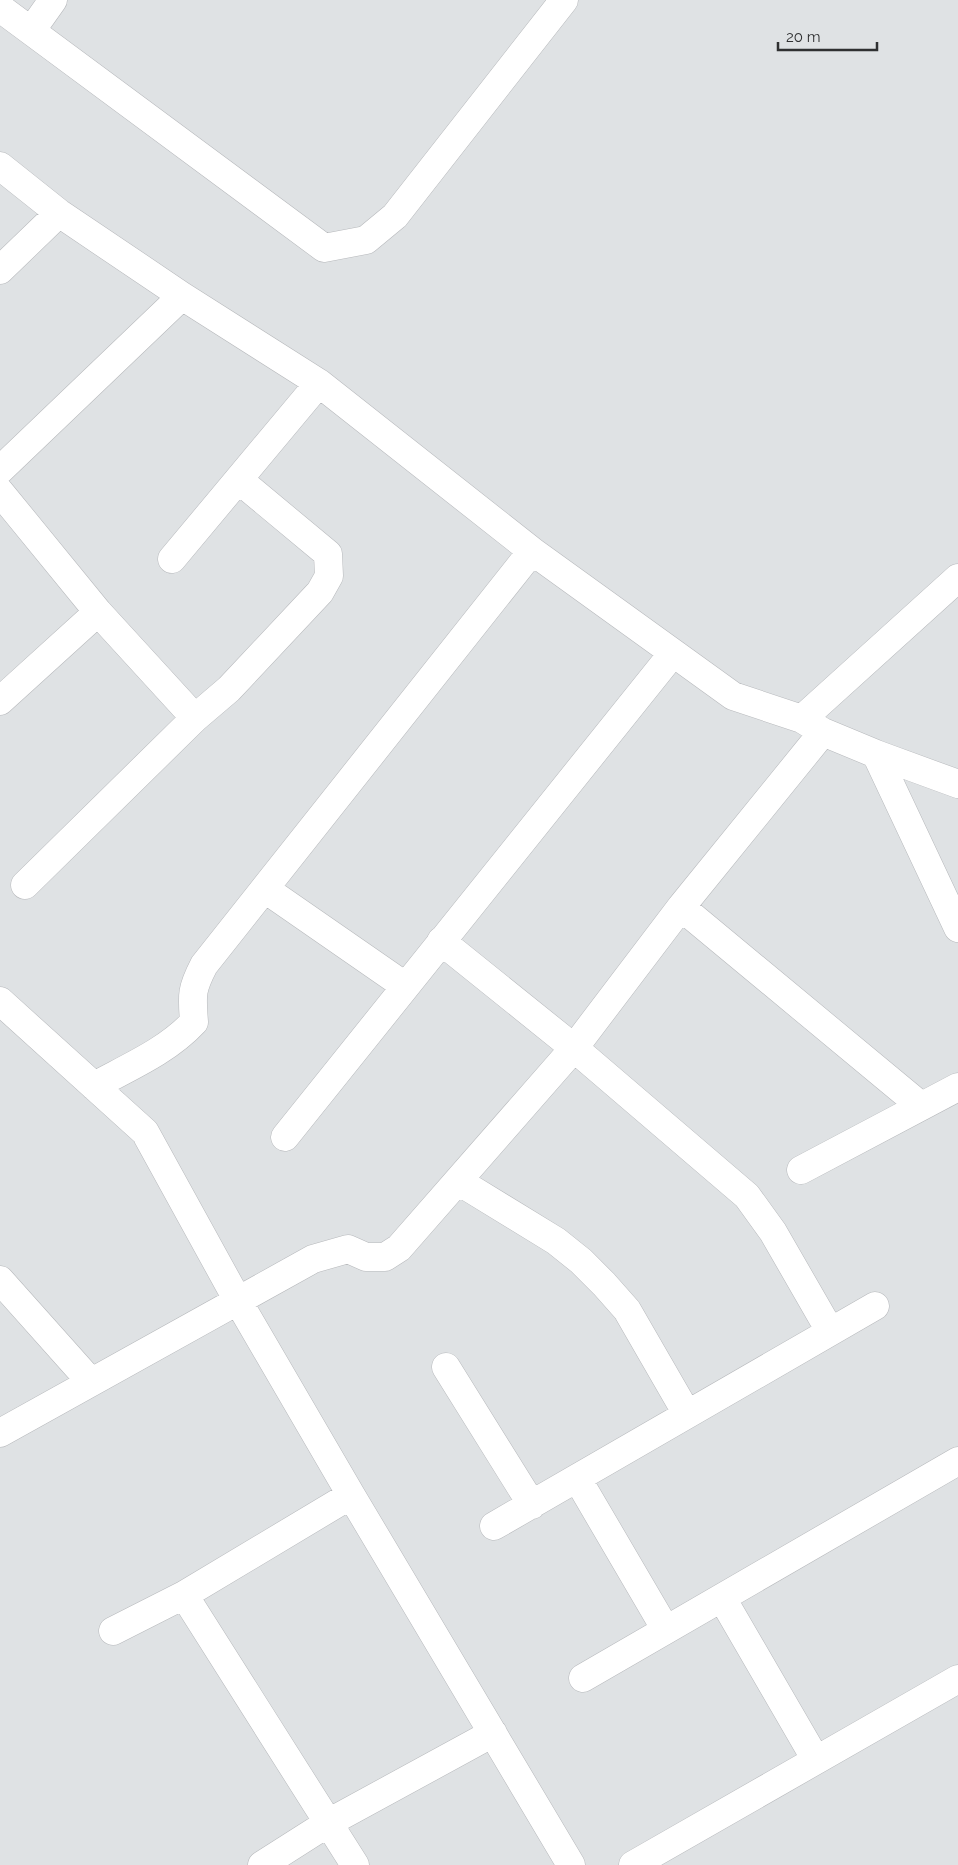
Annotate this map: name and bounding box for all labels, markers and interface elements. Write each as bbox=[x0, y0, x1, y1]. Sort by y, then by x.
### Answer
scale bar bbox=[778, 20, 877, 52]
text: 20 m bbox=[786, 28, 821, 46]

